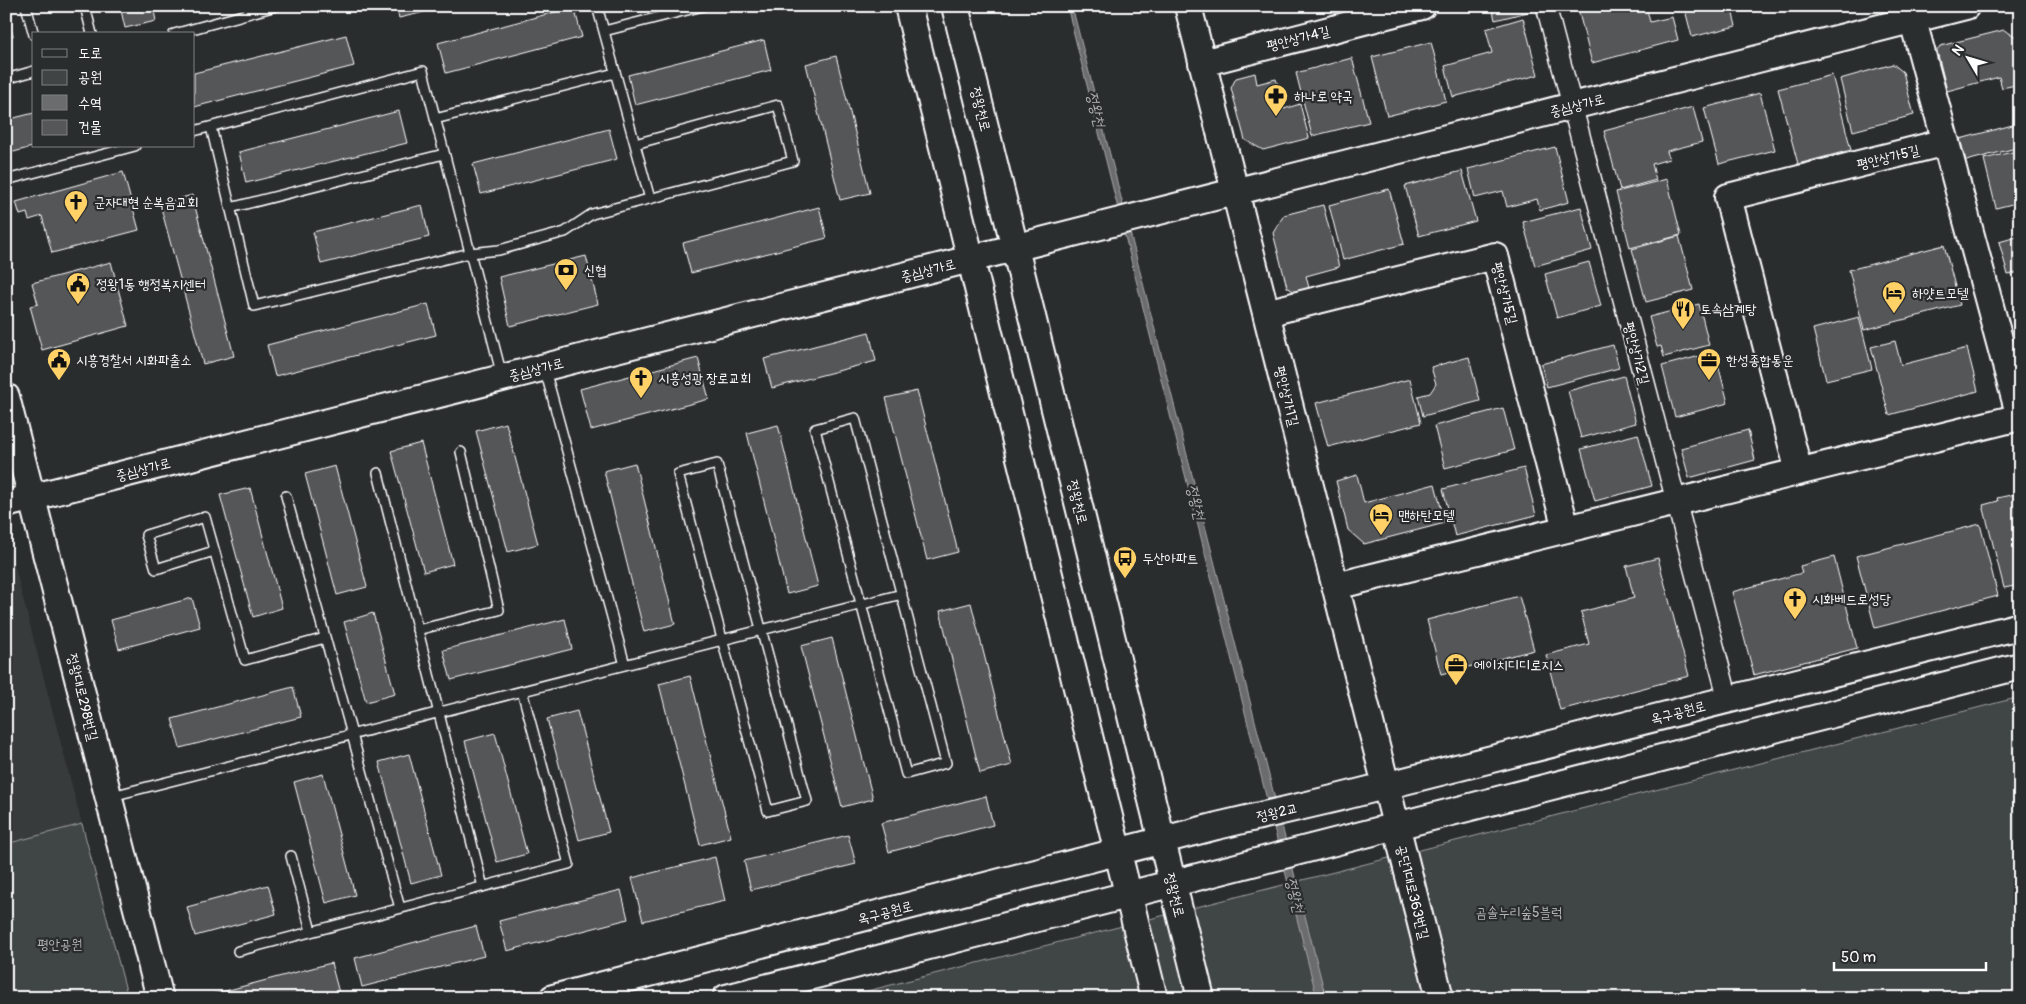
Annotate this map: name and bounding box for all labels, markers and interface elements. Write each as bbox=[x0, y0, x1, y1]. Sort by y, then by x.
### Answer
street label: 평안상가4길 bbox=[1265, 22, 1332, 55]
legend bbox=[32, 32, 195, 148]
north arrow bbox=[1944, 32, 1994, 82]
text: N bbox=[1949, 41, 1968, 59]
text: 도로 bbox=[78, 44, 102, 63]
text: 공원 bbox=[78, 68, 102, 87]
pharmacy icon: 하나로 약국 bbox=[1263, 83, 1289, 117]
street label: 정왕천로 bbox=[967, 85, 994, 133]
place label: 하나로 약국 bbox=[1294, 88, 1353, 105]
water label: 정왕천 bbox=[1082, 89, 1110, 131]
street label: 중심상가로 bbox=[1548, 90, 1607, 121]
text: 수역 bbox=[78, 94, 102, 113]
text: 건물 bbox=[78, 118, 102, 137]
street label: 평안상가5길 bbox=[1855, 141, 1922, 173]
church icon: 군자대현 순복음교회 bbox=[63, 189, 89, 223]
place label: 군자대현 순복음교회 bbox=[94, 194, 198, 211]
street label: 중심상가로 bbox=[899, 255, 958, 286]
bank icon: 신협 bbox=[553, 257, 579, 291]
street label: 평안상가5길 bbox=[1488, 260, 1521, 327]
place label: 신협 bbox=[584, 262, 607, 279]
public building icon: 정왕1동 행정복지센터 bbox=[65, 271, 91, 305]
place label: 정왕1동 행정복지센터 bbox=[96, 276, 206, 293]
hotel icon: 하얏트모텔 bbox=[1881, 280, 1907, 314]
place label: 하얏트모텔 bbox=[1912, 285, 1969, 302]
restaurant icon: 토속삼계탕 bbox=[1670, 296, 1696, 330]
place label: 토속삼계탕 bbox=[1700, 301, 1757, 318]
street label: 평안상가2길 bbox=[1620, 320, 1653, 387]
public building icon: 시흥경찰서 시화파출소 bbox=[46, 347, 72, 381]
office icon: 한성종합통운 bbox=[1696, 347, 1722, 381]
place label: 시흥경찰서 시화파출소 bbox=[76, 352, 192, 369]
place label: 한성종합통운 bbox=[1726, 352, 1794, 369]
street label: 중심상가로 bbox=[507, 354, 566, 385]
street label: 평안상가1길 bbox=[1271, 364, 1302, 429]
church icon: 시흥성광 장로교회 bbox=[628, 365, 654, 399]
place label: 시흥성광 장로교회 bbox=[658, 370, 751, 387]
street label: 중심상가로 bbox=[114, 454, 173, 485]
street label: 정왕천로 bbox=[1064, 478, 1091, 526]
water label: 정왕천 bbox=[1182, 482, 1210, 524]
hotel icon: 맨하탄모텔 bbox=[1368, 502, 1394, 536]
place label: 맨하탄모텔 bbox=[1398, 507, 1455, 524]
bus stop icon: 두산아파트 bbox=[1112, 545, 1138, 579]
place label: 두산아파트 bbox=[1142, 550, 1198, 567]
church icon: 시화베드로성당 bbox=[1782, 586, 1808, 620]
place label: 시화베드로성당 bbox=[1812, 591, 1892, 608]
street label: 정왕대로298번길 bbox=[63, 652, 102, 743]
office icon: 에이치디디로지스 bbox=[1443, 652, 1469, 686]
place label: 에이치디디로지스 bbox=[1474, 657, 1564, 674]
street label: 옥구공원로 bbox=[1649, 697, 1708, 728]
street label: 정왕2교 bbox=[1255, 800, 1299, 825]
street label: 공단1대로363번길 bbox=[1393, 843, 1433, 942]
street label: 정왕천로 bbox=[1161, 871, 1188, 919]
water label: 정왕천 bbox=[1281, 875, 1309, 917]
street label: 옥구공원로 bbox=[856, 897, 915, 928]
park label: 곰솔누리숲5블럭 bbox=[1476, 904, 1562, 921]
park label: 평안공원 bbox=[37, 936, 83, 953]
scale bar bbox=[1834, 939, 1986, 971]
text: 50 m bbox=[1841, 948, 1876, 967]

